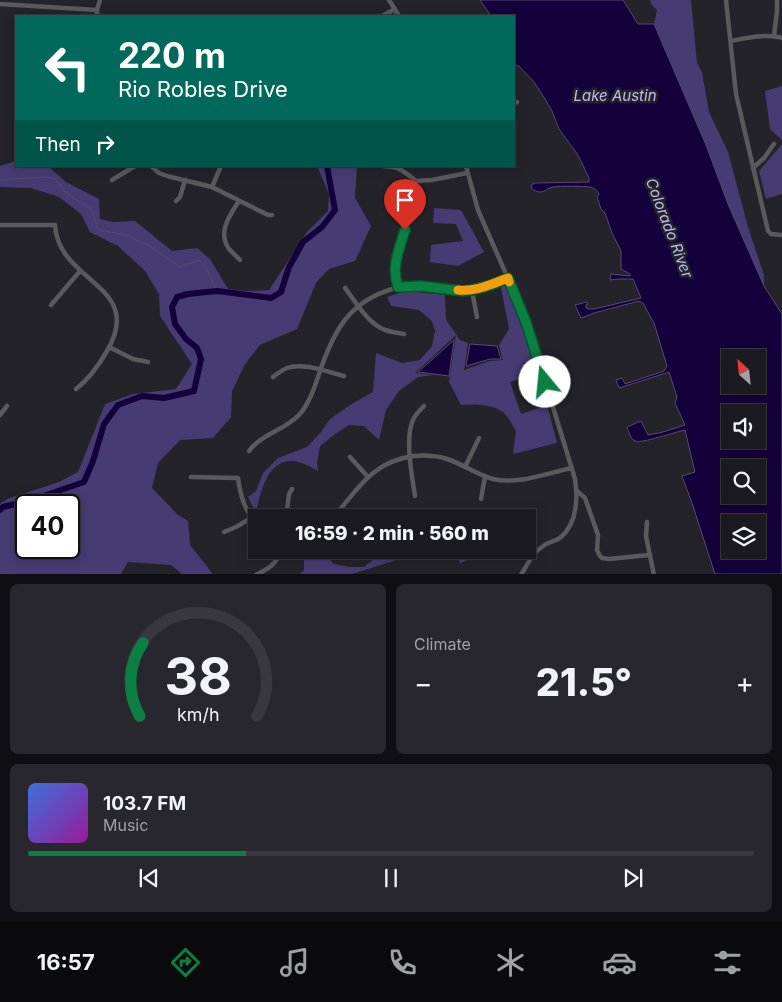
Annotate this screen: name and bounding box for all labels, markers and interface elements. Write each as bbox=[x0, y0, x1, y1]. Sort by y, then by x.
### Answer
text: 220 m bbox=[118, 34, 226, 76]
icon: left bbox=[35, 35, 100, 100]
text: Rio Robles Drive bbox=[118, 76, 288, 102]
water label: Lake Austin bbox=[573, 86, 657, 105]
icon: right bbox=[91, 130, 119, 158]
text: Then bbox=[35, 133, 81, 156]
water label: Colorado River bbox=[642, 175, 697, 281]
pin bbox=[384, 179, 426, 230]
icon: arrive bbox=[391, 186, 419, 214]
north arrow bbox=[721, 349, 766, 394]
map controls bbox=[721, 349, 766, 559]
position arrow bbox=[518, 355, 570, 407]
button: sound bbox=[721, 404, 766, 449]
button: search bbox=[721, 459, 766, 504]
speed limit sign: 40 bbox=[15, 494, 80, 559]
button: layers bbox=[721, 514, 766, 559]
text: 16:59 · 2 min · 560 m bbox=[295, 522, 489, 545]
text: Climate bbox=[414, 634, 471, 654]
text: 38 bbox=[164, 645, 232, 708]
text: 21.5° bbox=[536, 659, 632, 705]
text: − bbox=[414, 666, 433, 700]
text: + bbox=[735, 666, 754, 700]
text: km/h bbox=[177, 704, 219, 725]
text: 103.7 FM bbox=[103, 792, 186, 815]
text: Music bbox=[103, 815, 148, 835]
icon: previous bbox=[135, 864, 163, 892]
icon: pause bbox=[377, 864, 405, 892]
icon: next bbox=[619, 864, 647, 892]
icon: directions bbox=[168, 945, 203, 980]
icon: music bbox=[277, 945, 312, 980]
icon: phone bbox=[385, 945, 420, 980]
icon: climate bbox=[493, 945, 528, 980]
icon: car bbox=[602, 945, 637, 980]
icon: filters bbox=[710, 945, 745, 980]
text: 16:57 bbox=[37, 949, 95, 975]

